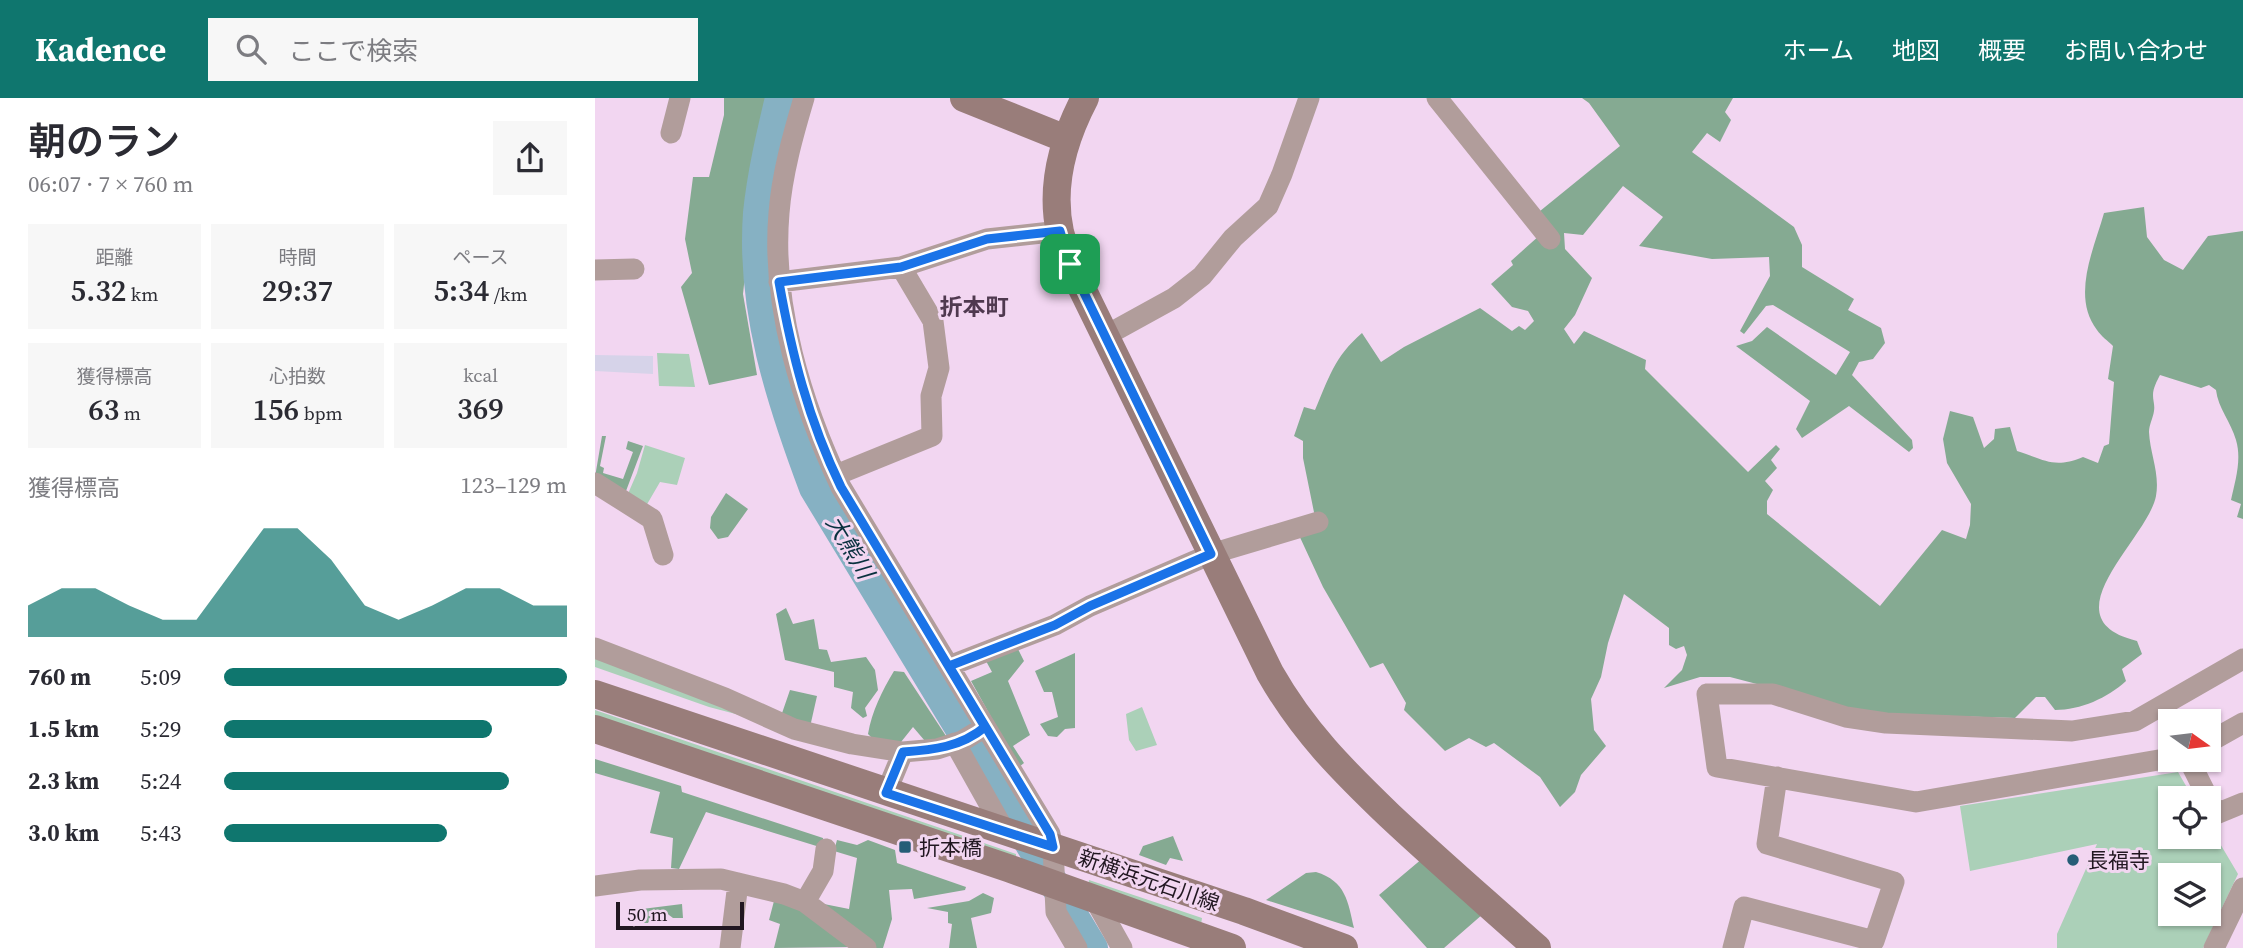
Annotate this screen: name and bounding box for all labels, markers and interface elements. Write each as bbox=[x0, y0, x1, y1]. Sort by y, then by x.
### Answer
search box bbox=[208, 18, 698, 81]
text: Kadence bbox=[35, 27, 166, 72]
icon: search bbox=[232, 30, 270, 68]
text: ここで検索 bbox=[288, 33, 418, 69]
text: ホーム bbox=[1783, 34, 1854, 67]
text: 地図 bbox=[1892, 34, 1940, 67]
text: 概要 bbox=[1978, 34, 2026, 67]
text: お問い合わせ bbox=[2064, 34, 2208, 67]
text: 朝のラン bbox=[28, 116, 180, 168]
button: share bbox=[493, 121, 567, 195]
text: 06:07 · 7 × 760 m bbox=[28, 168, 194, 200]
pin bbox=[1040, 234, 1100, 294]
text: 距離 bbox=[95, 244, 134, 270]
text: 時間 bbox=[278, 244, 317, 270]
text: ペース bbox=[452, 244, 509, 270]
icon: arrive bbox=[1051, 245, 1089, 283]
text: 5.32 bbox=[71, 270, 126, 311]
text: 29:37 bbox=[262, 270, 333, 311]
text: 5:34 bbox=[433, 270, 489, 311]
text: km bbox=[126, 281, 158, 307]
text: /km bbox=[489, 281, 528, 307]
district label: 折本町 bbox=[940, 291, 1009, 323]
text: kcal bbox=[463, 362, 498, 388]
text: 獲得標高 bbox=[76, 363, 153, 389]
text: 心拍数 bbox=[269, 363, 326, 389]
text: 369 bbox=[457, 388, 504, 429]
text: 63 bbox=[88, 389, 119, 430]
text: 156 bbox=[252, 389, 299, 430]
text: m bbox=[119, 400, 141, 426]
text: bpm bbox=[299, 400, 343, 426]
text: 123–129 m bbox=[460, 469, 567, 501]
text: 獲得標高 bbox=[28, 472, 120, 504]
water label: 大熊川 bbox=[819, 509, 883, 587]
text: 760 m bbox=[28, 661, 91, 693]
text: 5:09 bbox=[140, 661, 181, 693]
north arrow bbox=[2158, 709, 2221, 772]
map controls bbox=[2158, 709, 2221, 926]
text: 1.5 km bbox=[28, 713, 99, 745]
text: 5:29 bbox=[140, 713, 181, 745]
text: 2.3 km bbox=[28, 765, 99, 797]
text: 5:24 bbox=[140, 765, 181, 797]
button: locate bbox=[2158, 786, 2221, 849]
text: 3.0 km bbox=[28, 817, 99, 849]
text: 5:43 bbox=[140, 817, 181, 849]
place label: 折本橋 bbox=[919, 833, 982, 862]
marker: 折本橋 bbox=[897, 839, 913, 855]
street label: 新横浜元石川線 bbox=[1075, 842, 1223, 918]
place label: 長福寺 bbox=[2087, 846, 2150, 875]
marker: 長福寺 bbox=[2065, 852, 2081, 868]
button: layers bbox=[2158, 863, 2221, 926]
scale bar bbox=[616, 899, 744, 931]
text: 50 m bbox=[627, 901, 668, 927]

